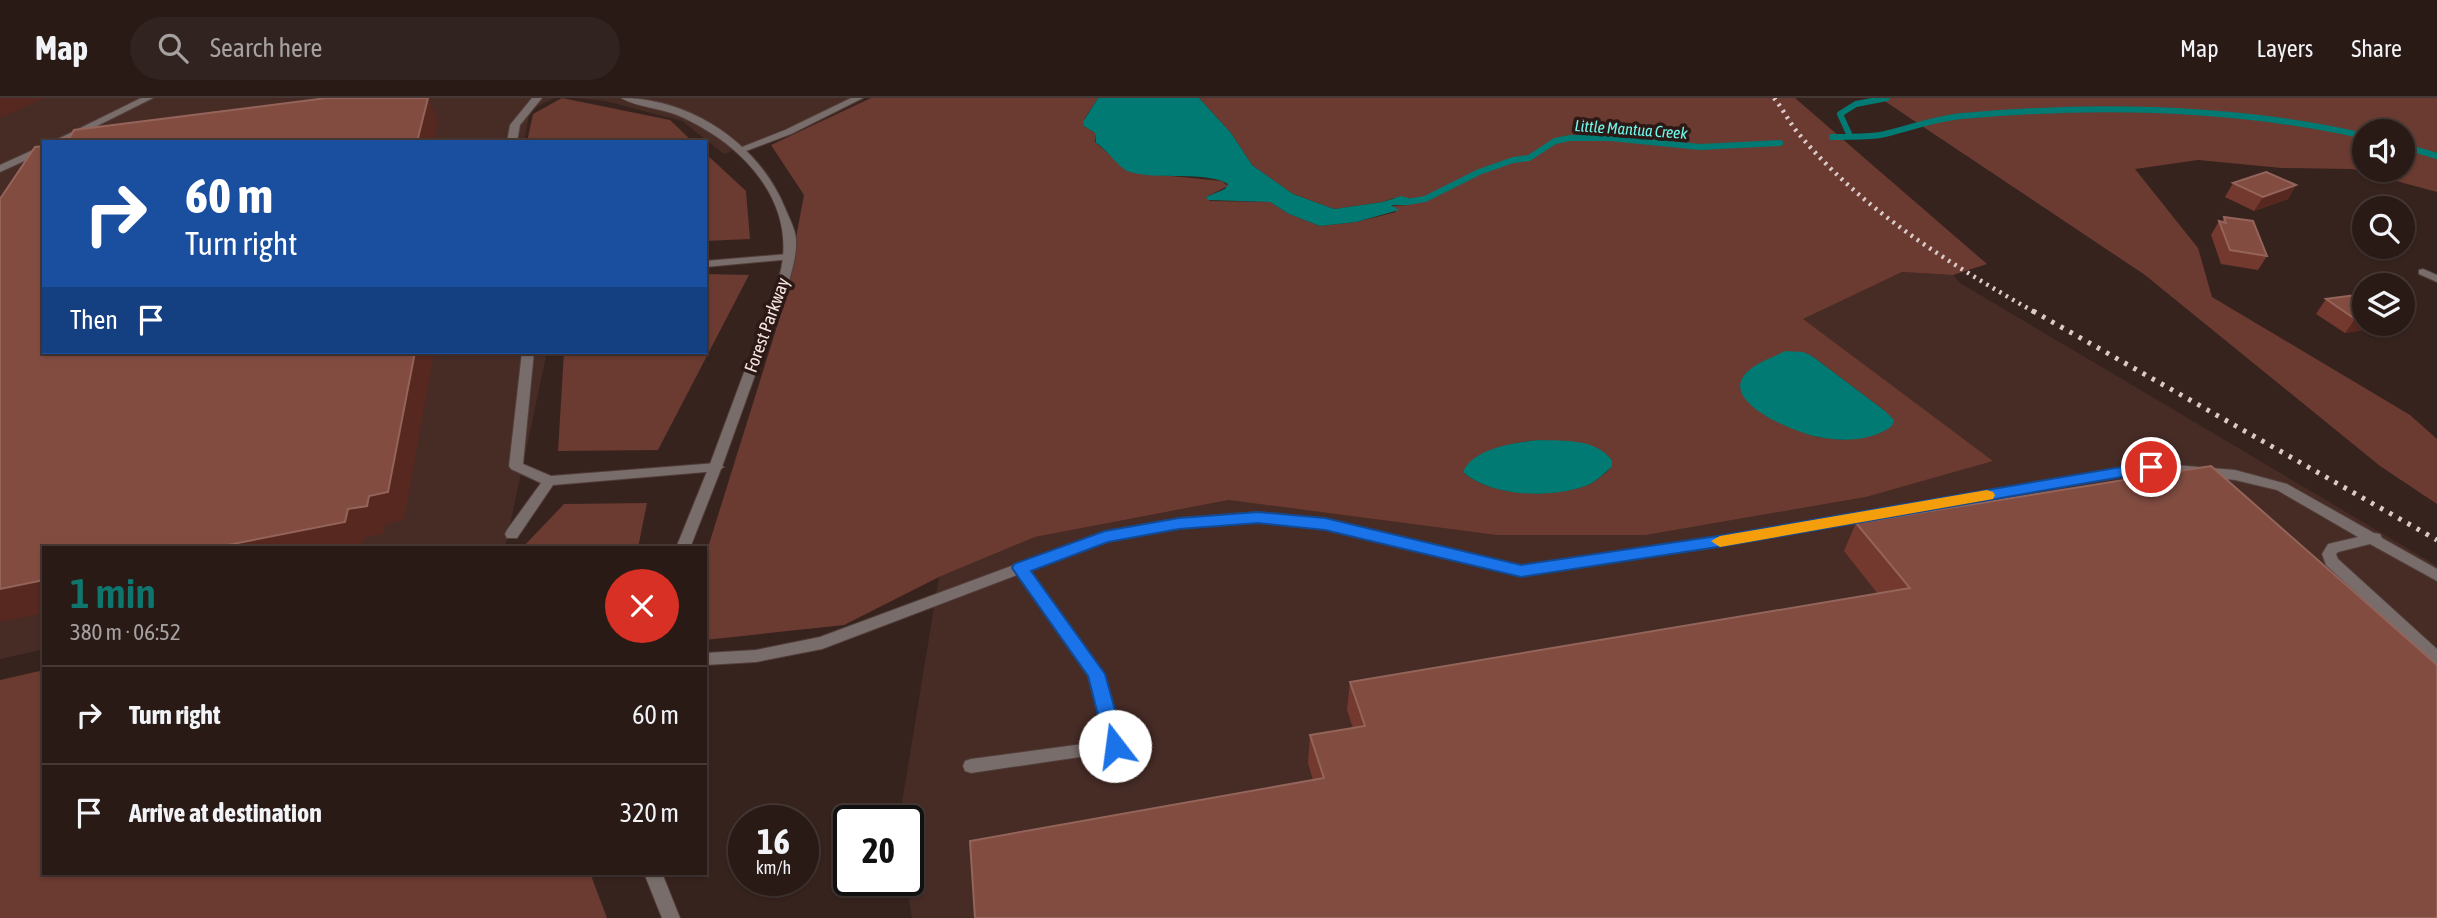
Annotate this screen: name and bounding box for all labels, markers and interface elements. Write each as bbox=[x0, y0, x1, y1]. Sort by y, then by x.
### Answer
search box bbox=[130, 17, 620, 80]
text: Map bbox=[35, 29, 88, 67]
icon: search bbox=[154, 29, 192, 67]
text: Search here bbox=[210, 33, 322, 63]
text: Map bbox=[2180, 35, 2219, 62]
text: Layers bbox=[2257, 35, 2313, 62]
text: Share bbox=[2351, 35, 2402, 62]
water label: Little Mantua Creek bbox=[1574, 116, 1689, 142]
map controls bbox=[2352, 119, 2415, 336]
button: sound bbox=[2352, 119, 2415, 182]
text: 60 m bbox=[185, 167, 273, 223]
icon: right bbox=[70, 168, 161, 259]
button: search bbox=[2352, 196, 2415, 259]
text: Turn right bbox=[185, 225, 298, 262]
button: layers bbox=[2352, 273, 2415, 336]
street label: Forest Parkway bbox=[740, 275, 793, 375]
icon: arrive bbox=[132, 301, 170, 339]
text: Then bbox=[70, 305, 118, 335]
pin bbox=[2121, 437, 2181, 497]
icon: arrive bbox=[2132, 448, 2170, 486]
text: 1 min bbox=[70, 569, 156, 617]
button: close bbox=[605, 569, 679, 643]
text: 380 m · 06:52 bbox=[70, 619, 181, 645]
icon: right bbox=[70, 696, 108, 734]
text: Turn right bbox=[129, 700, 220, 730]
text: 60 m bbox=[632, 700, 679, 730]
position arrow bbox=[1078, 709, 1152, 783]
icon: arrive bbox=[70, 794, 108, 832]
text: Arrive at destination bbox=[129, 798, 322, 828]
text: 320 m bbox=[620, 798, 679, 828]
speed limit sign: 20 bbox=[833, 805, 924, 896]
text: 16 bbox=[757, 821, 790, 861]
text: km/h bbox=[756, 857, 791, 878]

